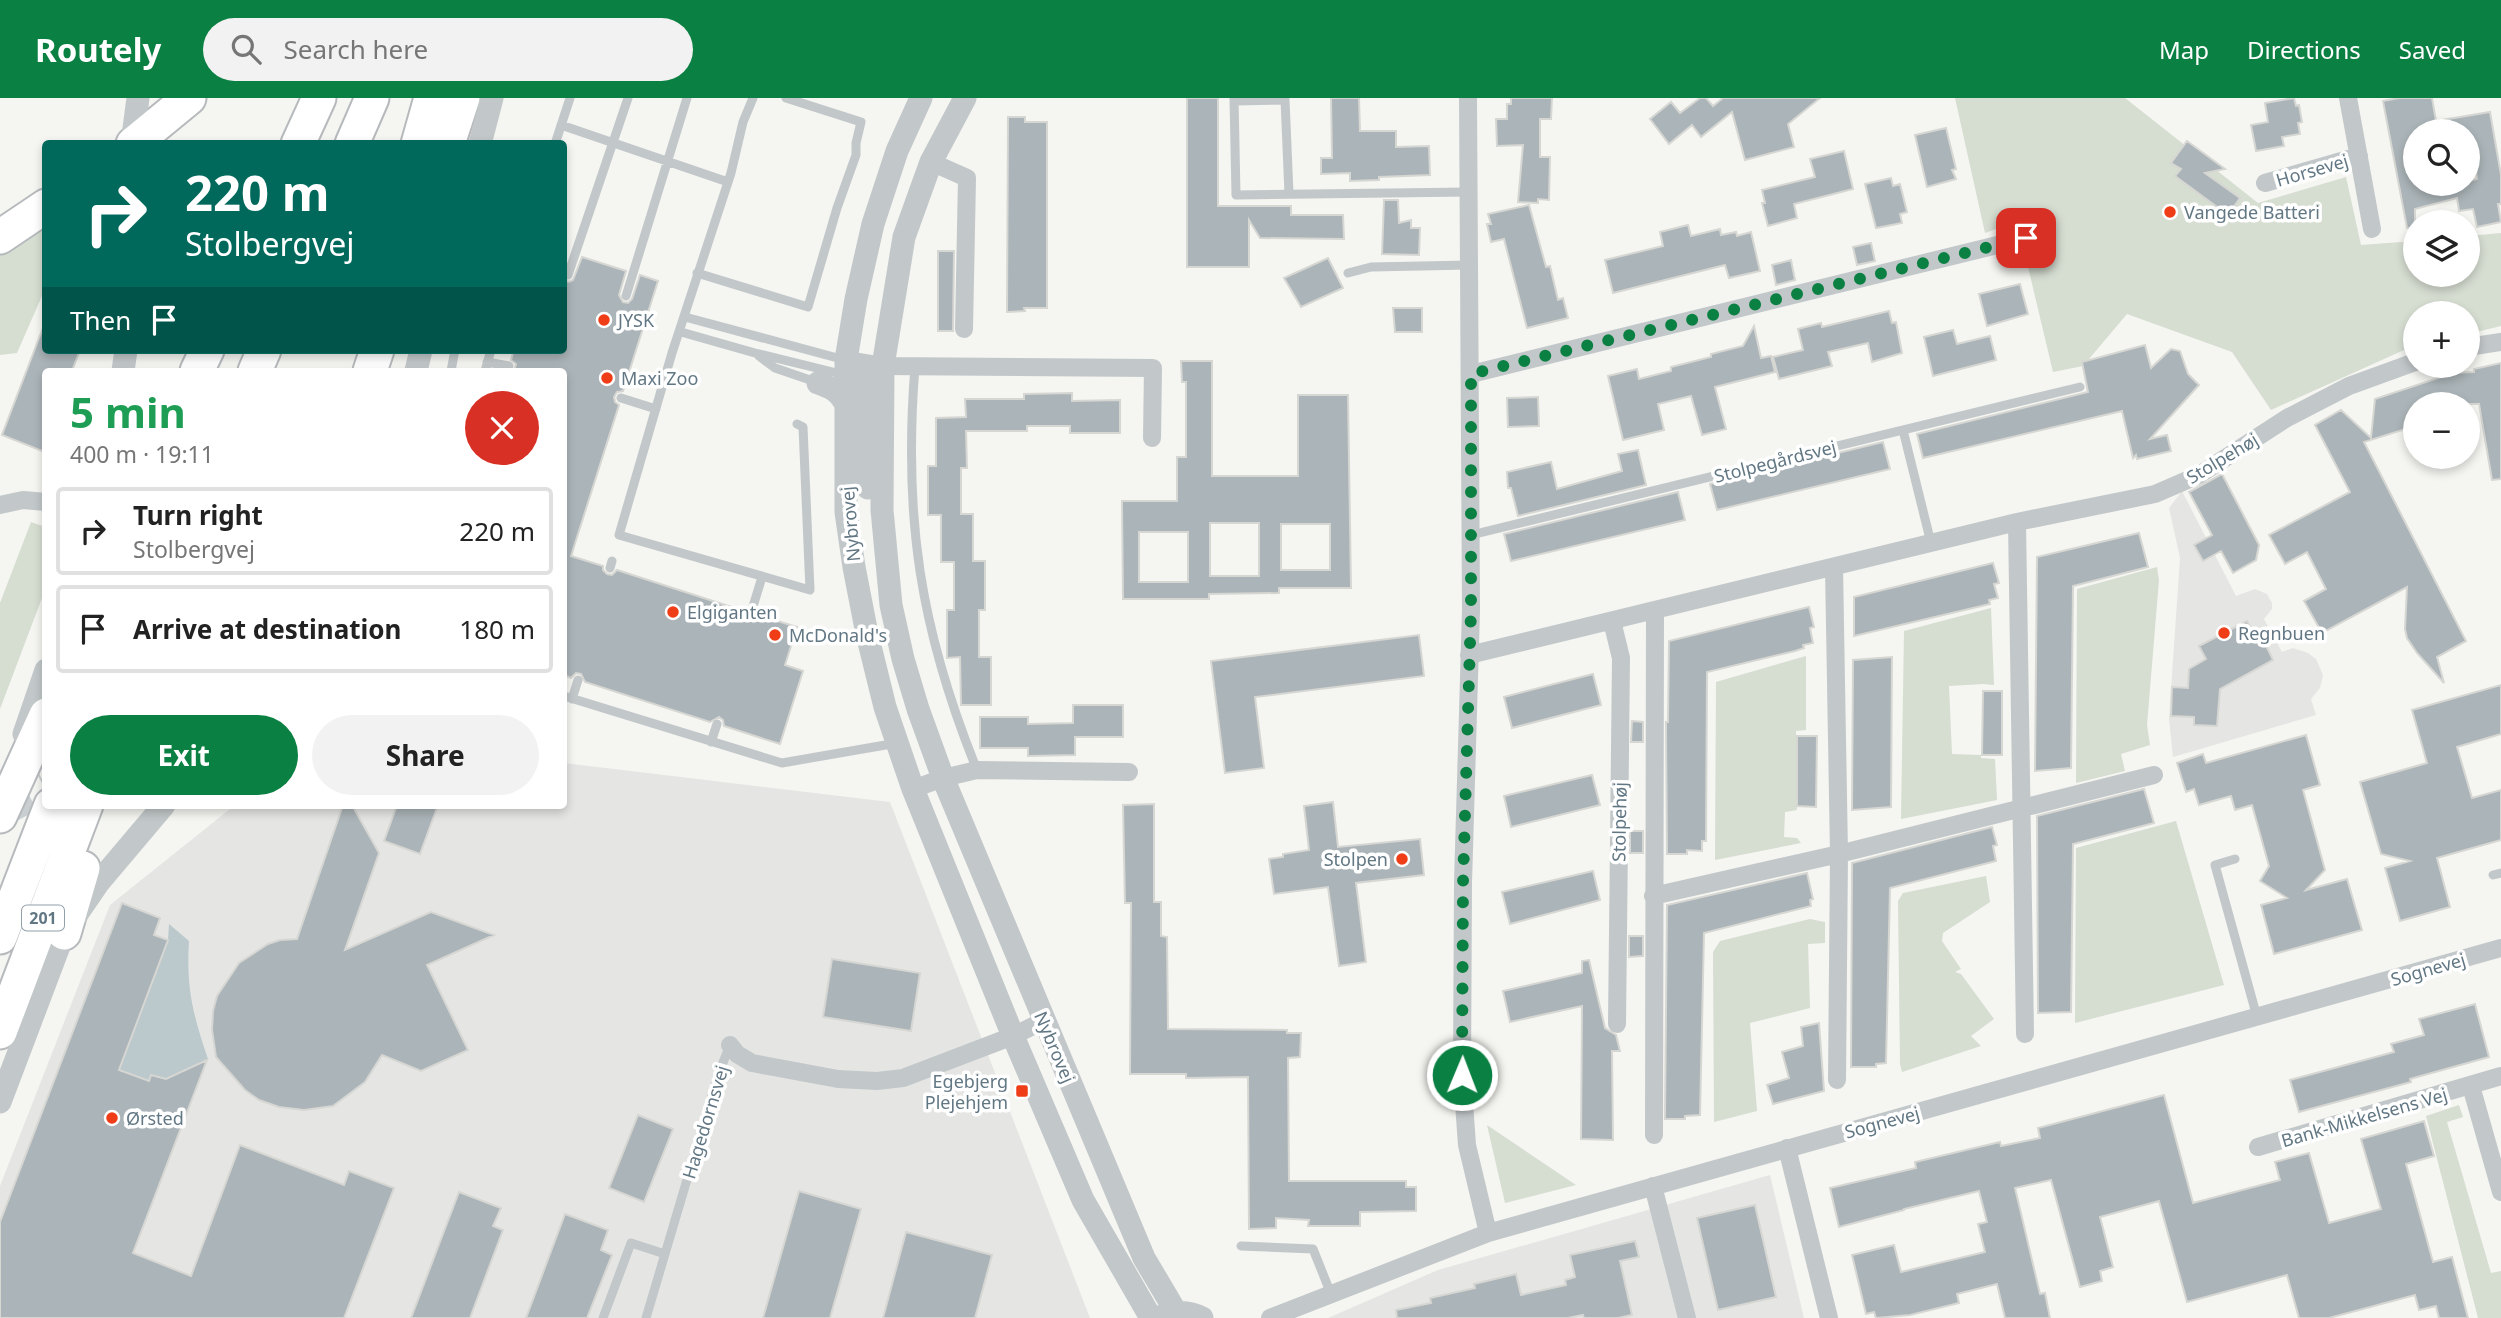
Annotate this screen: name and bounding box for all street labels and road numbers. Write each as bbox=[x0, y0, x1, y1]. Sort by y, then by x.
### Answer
street label: Horsevej bbox=[2273, 148, 2351, 192]
street label: Stolpehøj bbox=[2182, 427, 2262, 489]
street label: Stolpegårdsvej bbox=[1711, 434, 1839, 488]
street label: Nybrovej bbox=[835, 485, 865, 563]
street label: Stolpehøj bbox=[1606, 782, 1632, 862]
road number: 201 bbox=[22, 905, 64, 930]
street label: Sognevej bbox=[2388, 947, 2468, 991]
street label: Nybrovej bbox=[1029, 1008, 1081, 1086]
street label: Hagedornsvej bbox=[676, 1062, 734, 1182]
street label: Bank-Mikkelsens Vej bbox=[2278, 1082, 2450, 1152]
street label: Sognevej bbox=[1842, 1100, 1922, 1144]

